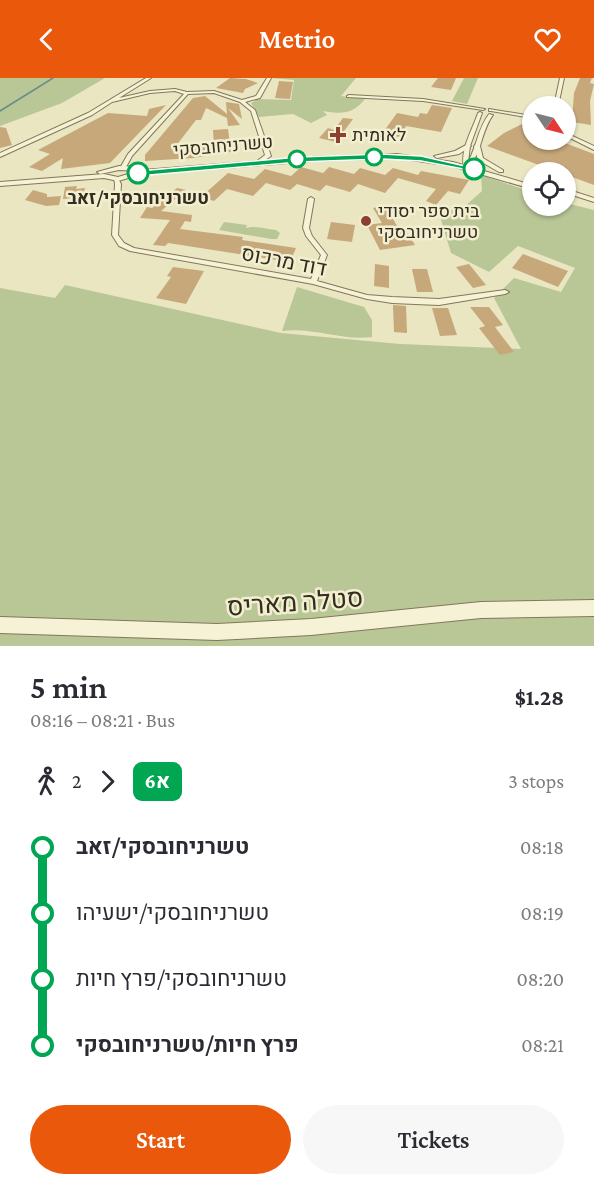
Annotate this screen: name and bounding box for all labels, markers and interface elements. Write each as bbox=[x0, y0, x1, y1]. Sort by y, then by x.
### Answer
icon: back bbox=[30, 23, 63, 56]
icon: heart bbox=[531, 23, 564, 56]
text: Metrio bbox=[259, 24, 335, 54]
north arrow bbox=[522, 96, 576, 150]
map controls bbox=[522, 96, 576, 216]
place label: לאומית bbox=[352, 125, 406, 145]
marker: לאומית bbox=[329, 126, 347, 144]
street label: טשרניחובסקי bbox=[172, 132, 274, 160]
unlabelled marker bbox=[365, 148, 383, 166]
unlabelled marker bbox=[288, 150, 306, 168]
unlabelled marker bbox=[463, 158, 485, 180]
marker: טשרניחובסקי/זאב bbox=[127, 162, 149, 184]
button: locate bbox=[522, 162, 576, 216]
place label: טשרניחובסקי/זאב bbox=[67, 188, 209, 208]
place label: בית ספר יסודי טשרניחובסקי bbox=[378, 201, 480, 242]
marker: בית ספר יסודי טשרניחובסקי bbox=[359, 214, 373, 228]
street label: דוד מרכוס bbox=[239, 241, 329, 281]
street label: סטלה מאריס bbox=[226, 583, 364, 622]
text: 5 min bbox=[30, 668, 107, 705]
text: $1.28 bbox=[515, 685, 564, 710]
text: 08:16 – 08:21 · Bus bbox=[30, 709, 175, 731]
icon: walk bbox=[30, 765, 63, 798]
icon: forward bbox=[91, 765, 124, 798]
text: 6א bbox=[145, 769, 170, 793]
text: 2 bbox=[72, 770, 82, 792]
text: 3 stops bbox=[508, 770, 564, 792]
text: טשרניחובסקי/זאב bbox=[76, 834, 249, 859]
text: 08:18 bbox=[520, 836, 564, 858]
text: טשרניחובסקי/ישעיהו bbox=[76, 900, 269, 925]
text: 08:19 bbox=[521, 902, 564, 924]
text: טשרניחובסקי/פרץ חיות bbox=[76, 966, 287, 991]
text: 08:20 bbox=[517, 968, 564, 990]
text: פרץ חיות/טשרניחובסקי bbox=[76, 1032, 299, 1057]
text: 08:21 bbox=[521, 1034, 564, 1056]
button: Start bbox=[30, 1105, 291, 1174]
button: Tickets bbox=[303, 1105, 564, 1174]

